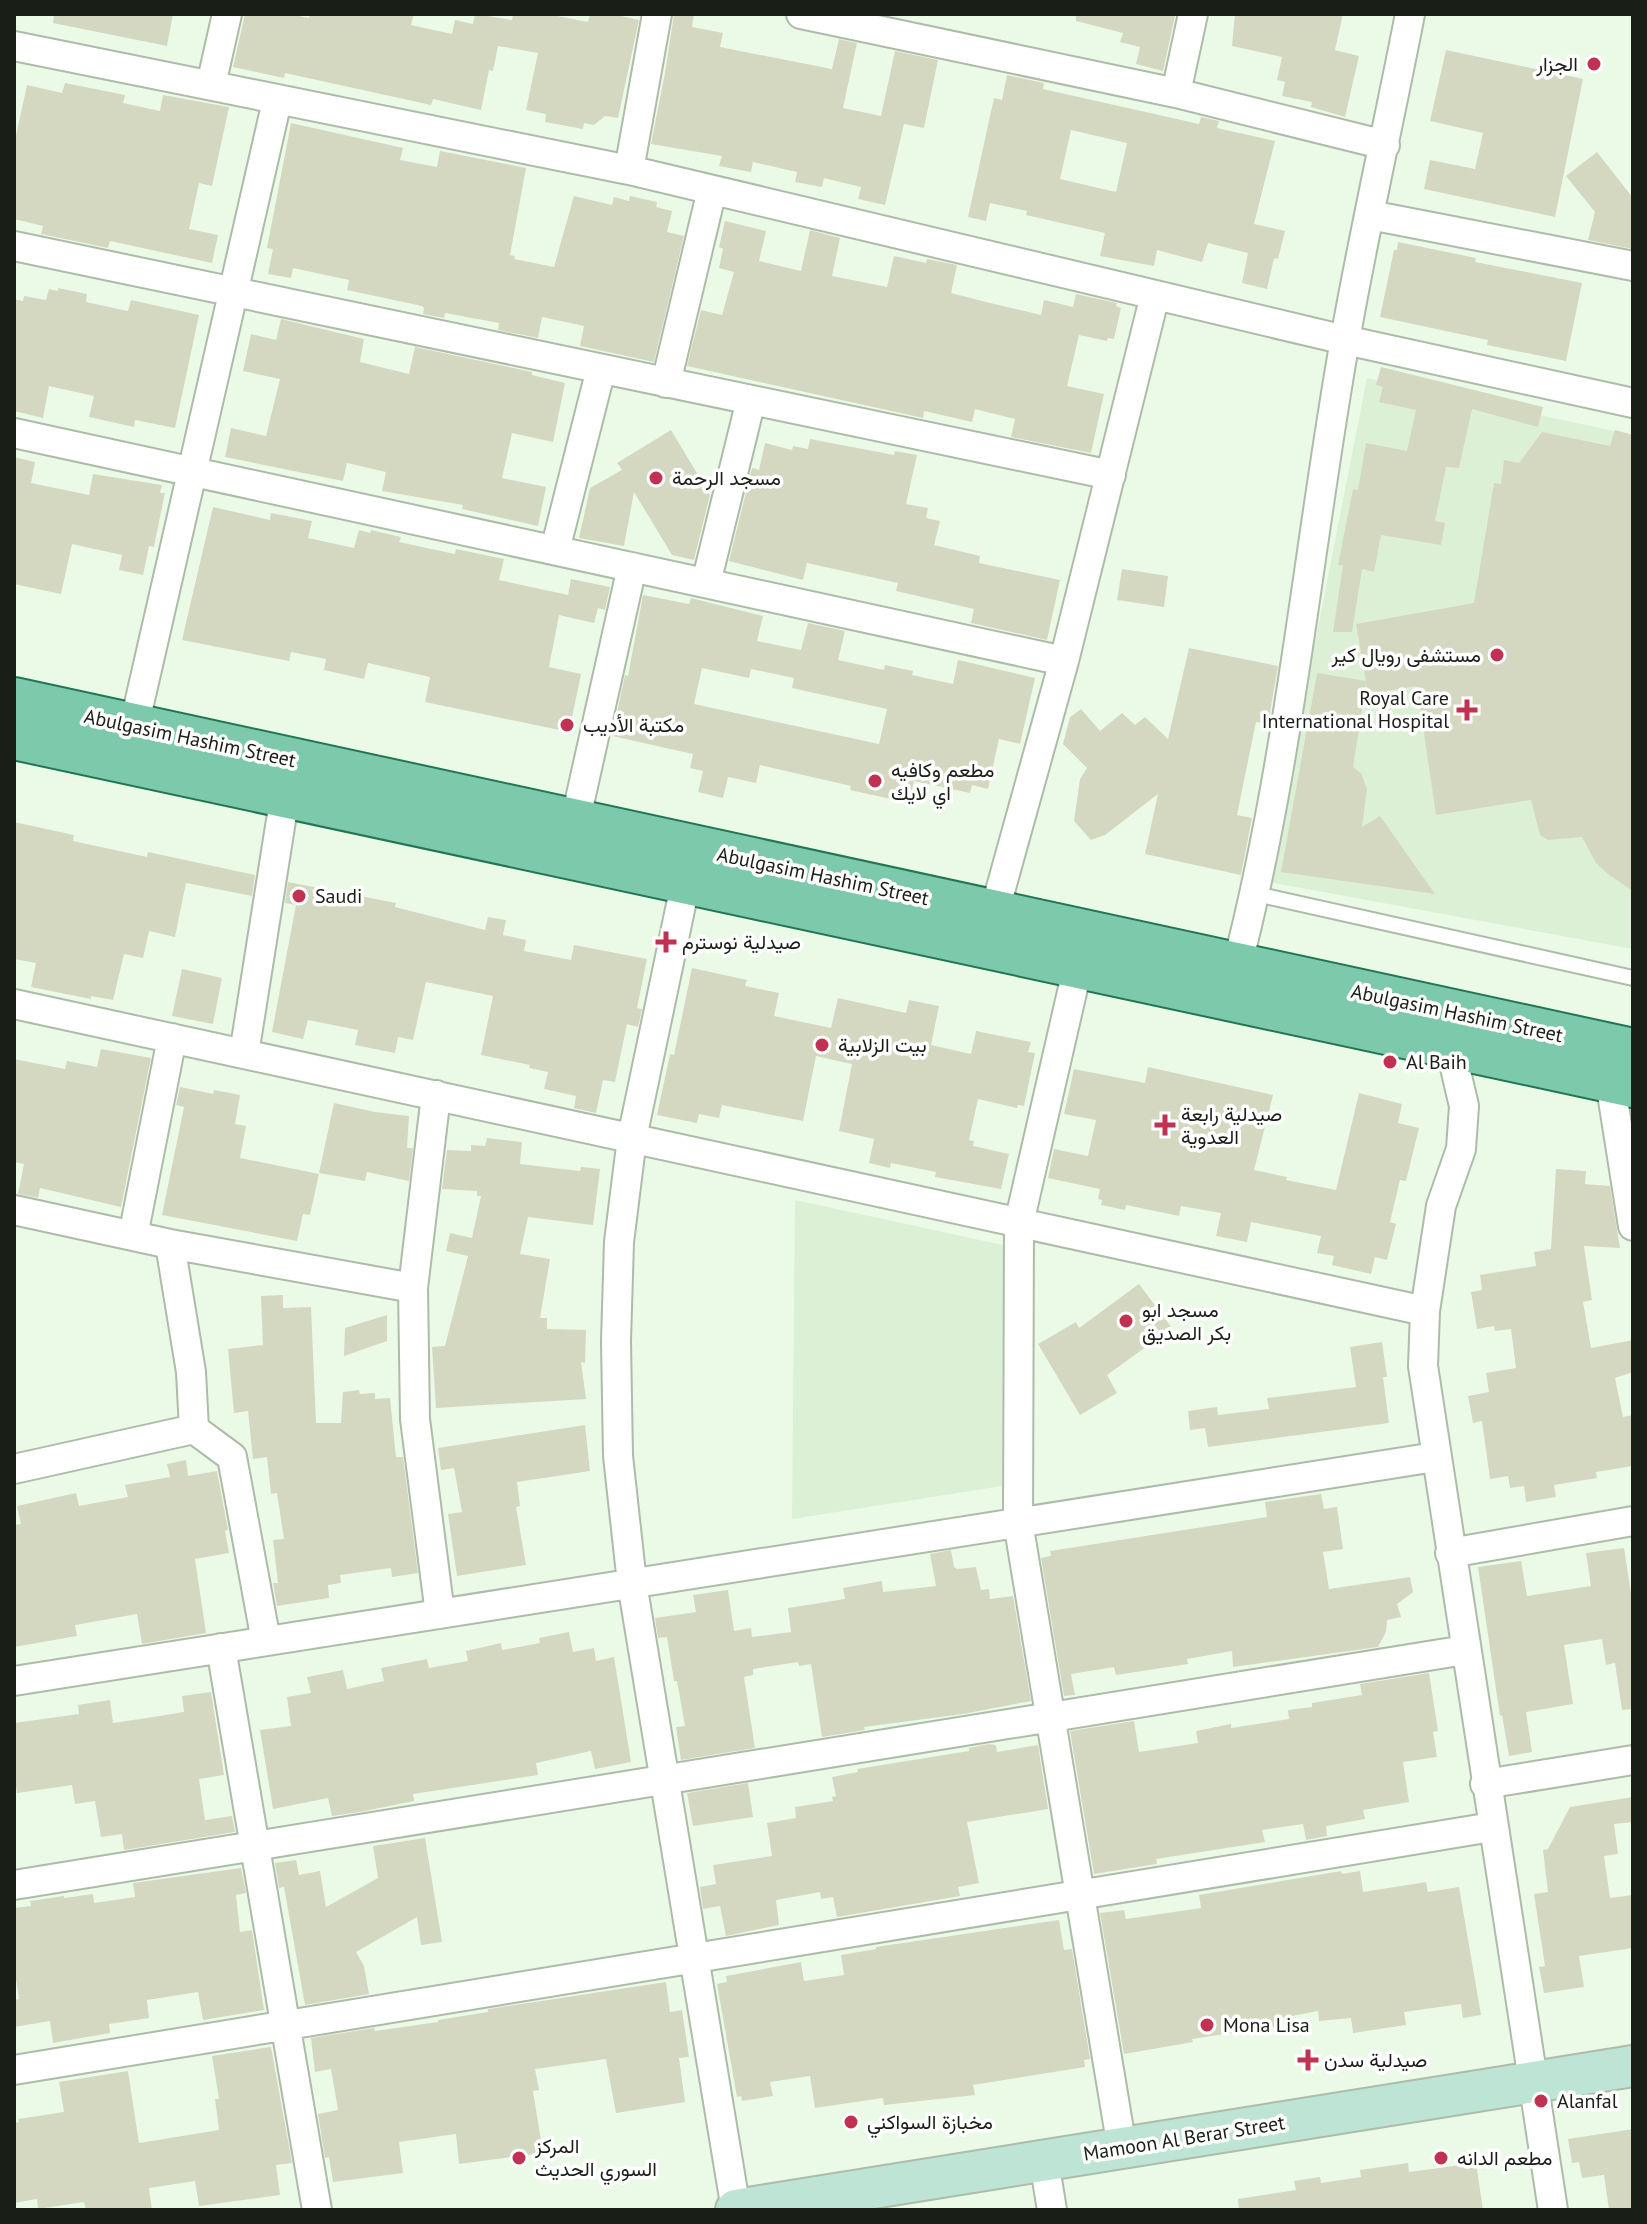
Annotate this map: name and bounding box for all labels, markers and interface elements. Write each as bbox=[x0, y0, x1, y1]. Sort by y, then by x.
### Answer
place label: الجزار bbox=[1535, 51, 1578, 77]
marker: الجزار bbox=[1585, 55, 1603, 73]
place label: مسجد الرحمة bbox=[672, 465, 781, 491]
marker: مسجد الرحمة bbox=[647, 469, 665, 487]
place label: مستشفى رويال كير bbox=[1331, 642, 1481, 668]
marker: مستشفى رويال كير bbox=[1488, 646, 1506, 664]
place label: Royal Care International Hospital bbox=[1262, 685, 1449, 734]
marker: Royal Care International Hospital bbox=[1456, 699, 1478, 721]
street label: Abulgasim Hashim Street bbox=[82, 703, 298, 773]
place label: مكتبة الأديب bbox=[583, 712, 684, 738]
marker: مكتبة الأديب bbox=[558, 716, 576, 734]
place label: مطعم وكافيه اي لايك bbox=[891, 757, 994, 810]
marker: مطعم وكافيه اي لايك bbox=[866, 772, 884, 790]
street label: Abulgasim Hashim Street bbox=[715, 841, 931, 911]
place label: Saudi bbox=[315, 883, 362, 909]
marker: Saudi bbox=[290, 887, 308, 905]
place label: صيدلية نوسترم bbox=[682, 929, 801, 955]
marker: صيدلية نوسترم bbox=[657, 933, 675, 951]
street label: Abulgasim Hashim Street bbox=[1349, 978, 1565, 1048]
place label: بيت الزلابية bbox=[838, 1032, 927, 1058]
marker: بيت الزلابية bbox=[813, 1036, 831, 1054]
place label: Al Baih bbox=[1406, 1049, 1467, 1075]
marker: Al Baih bbox=[1381, 1053, 1399, 1071]
place label: صيدلية رابعة العدوية bbox=[1181, 1101, 1282, 1150]
marker: صيدلية رابعة العدوية bbox=[1156, 1116, 1174, 1134]
place label: مسجد ابو بكر الصديق bbox=[1142, 1297, 1231, 1346]
marker: مسجد ابو بكر الصديق bbox=[1117, 1312, 1135, 1330]
place label: Mona Lisa bbox=[1223, 2012, 1310, 2038]
marker: Mona Lisa bbox=[1198, 2016, 1216, 2034]
place label: صيدلية سدن bbox=[1324, 2047, 1427, 2073]
marker: صيدلية سدن bbox=[1299, 2051, 1317, 2069]
place label: Alanfal bbox=[1557, 2088, 1618, 2114]
marker: Alanfal bbox=[1532, 2092, 1550, 2110]
place label: مخبازة السواكني bbox=[867, 2109, 993, 2139]
street label: Mamoon Al Berar Street bbox=[1081, 2109, 1287, 2167]
marker: مخبازة السواكني bbox=[842, 2113, 860, 2131]
place label: المركز السوري الحديث bbox=[534, 2133, 657, 2186]
place label: مطعم الدانه bbox=[1457, 2145, 1552, 2171]
marker: المركز السوري الحديث bbox=[510, 2149, 528, 2167]
marker: مطعم الدانه bbox=[1432, 2149, 1450, 2167]

